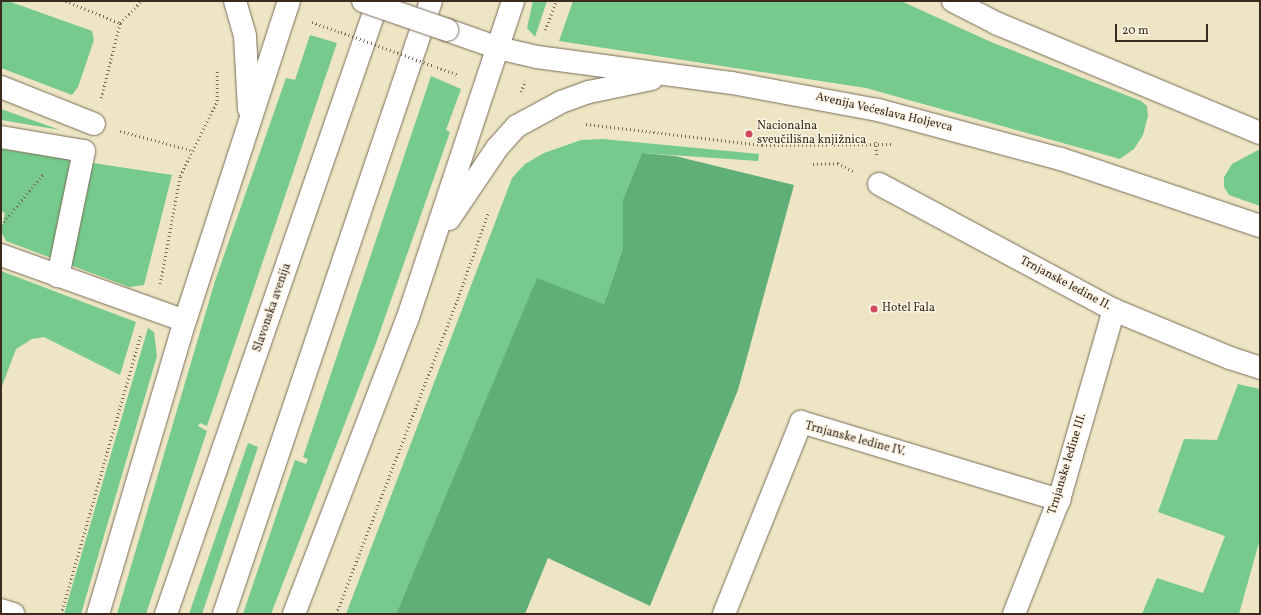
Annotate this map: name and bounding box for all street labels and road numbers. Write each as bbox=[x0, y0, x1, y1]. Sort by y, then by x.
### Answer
street label: Avenija Većeslava Holjevca bbox=[814, 90, 954, 136]
street label: Trnjanske ledine II. bbox=[1017, 254, 1113, 314]
street label: Slavonska avenija bbox=[251, 262, 295, 354]
street label: Trnjanske ledine III. bbox=[1046, 412, 1090, 516]
street label: Trnjanske ledine IV. bbox=[803, 420, 907, 460]

